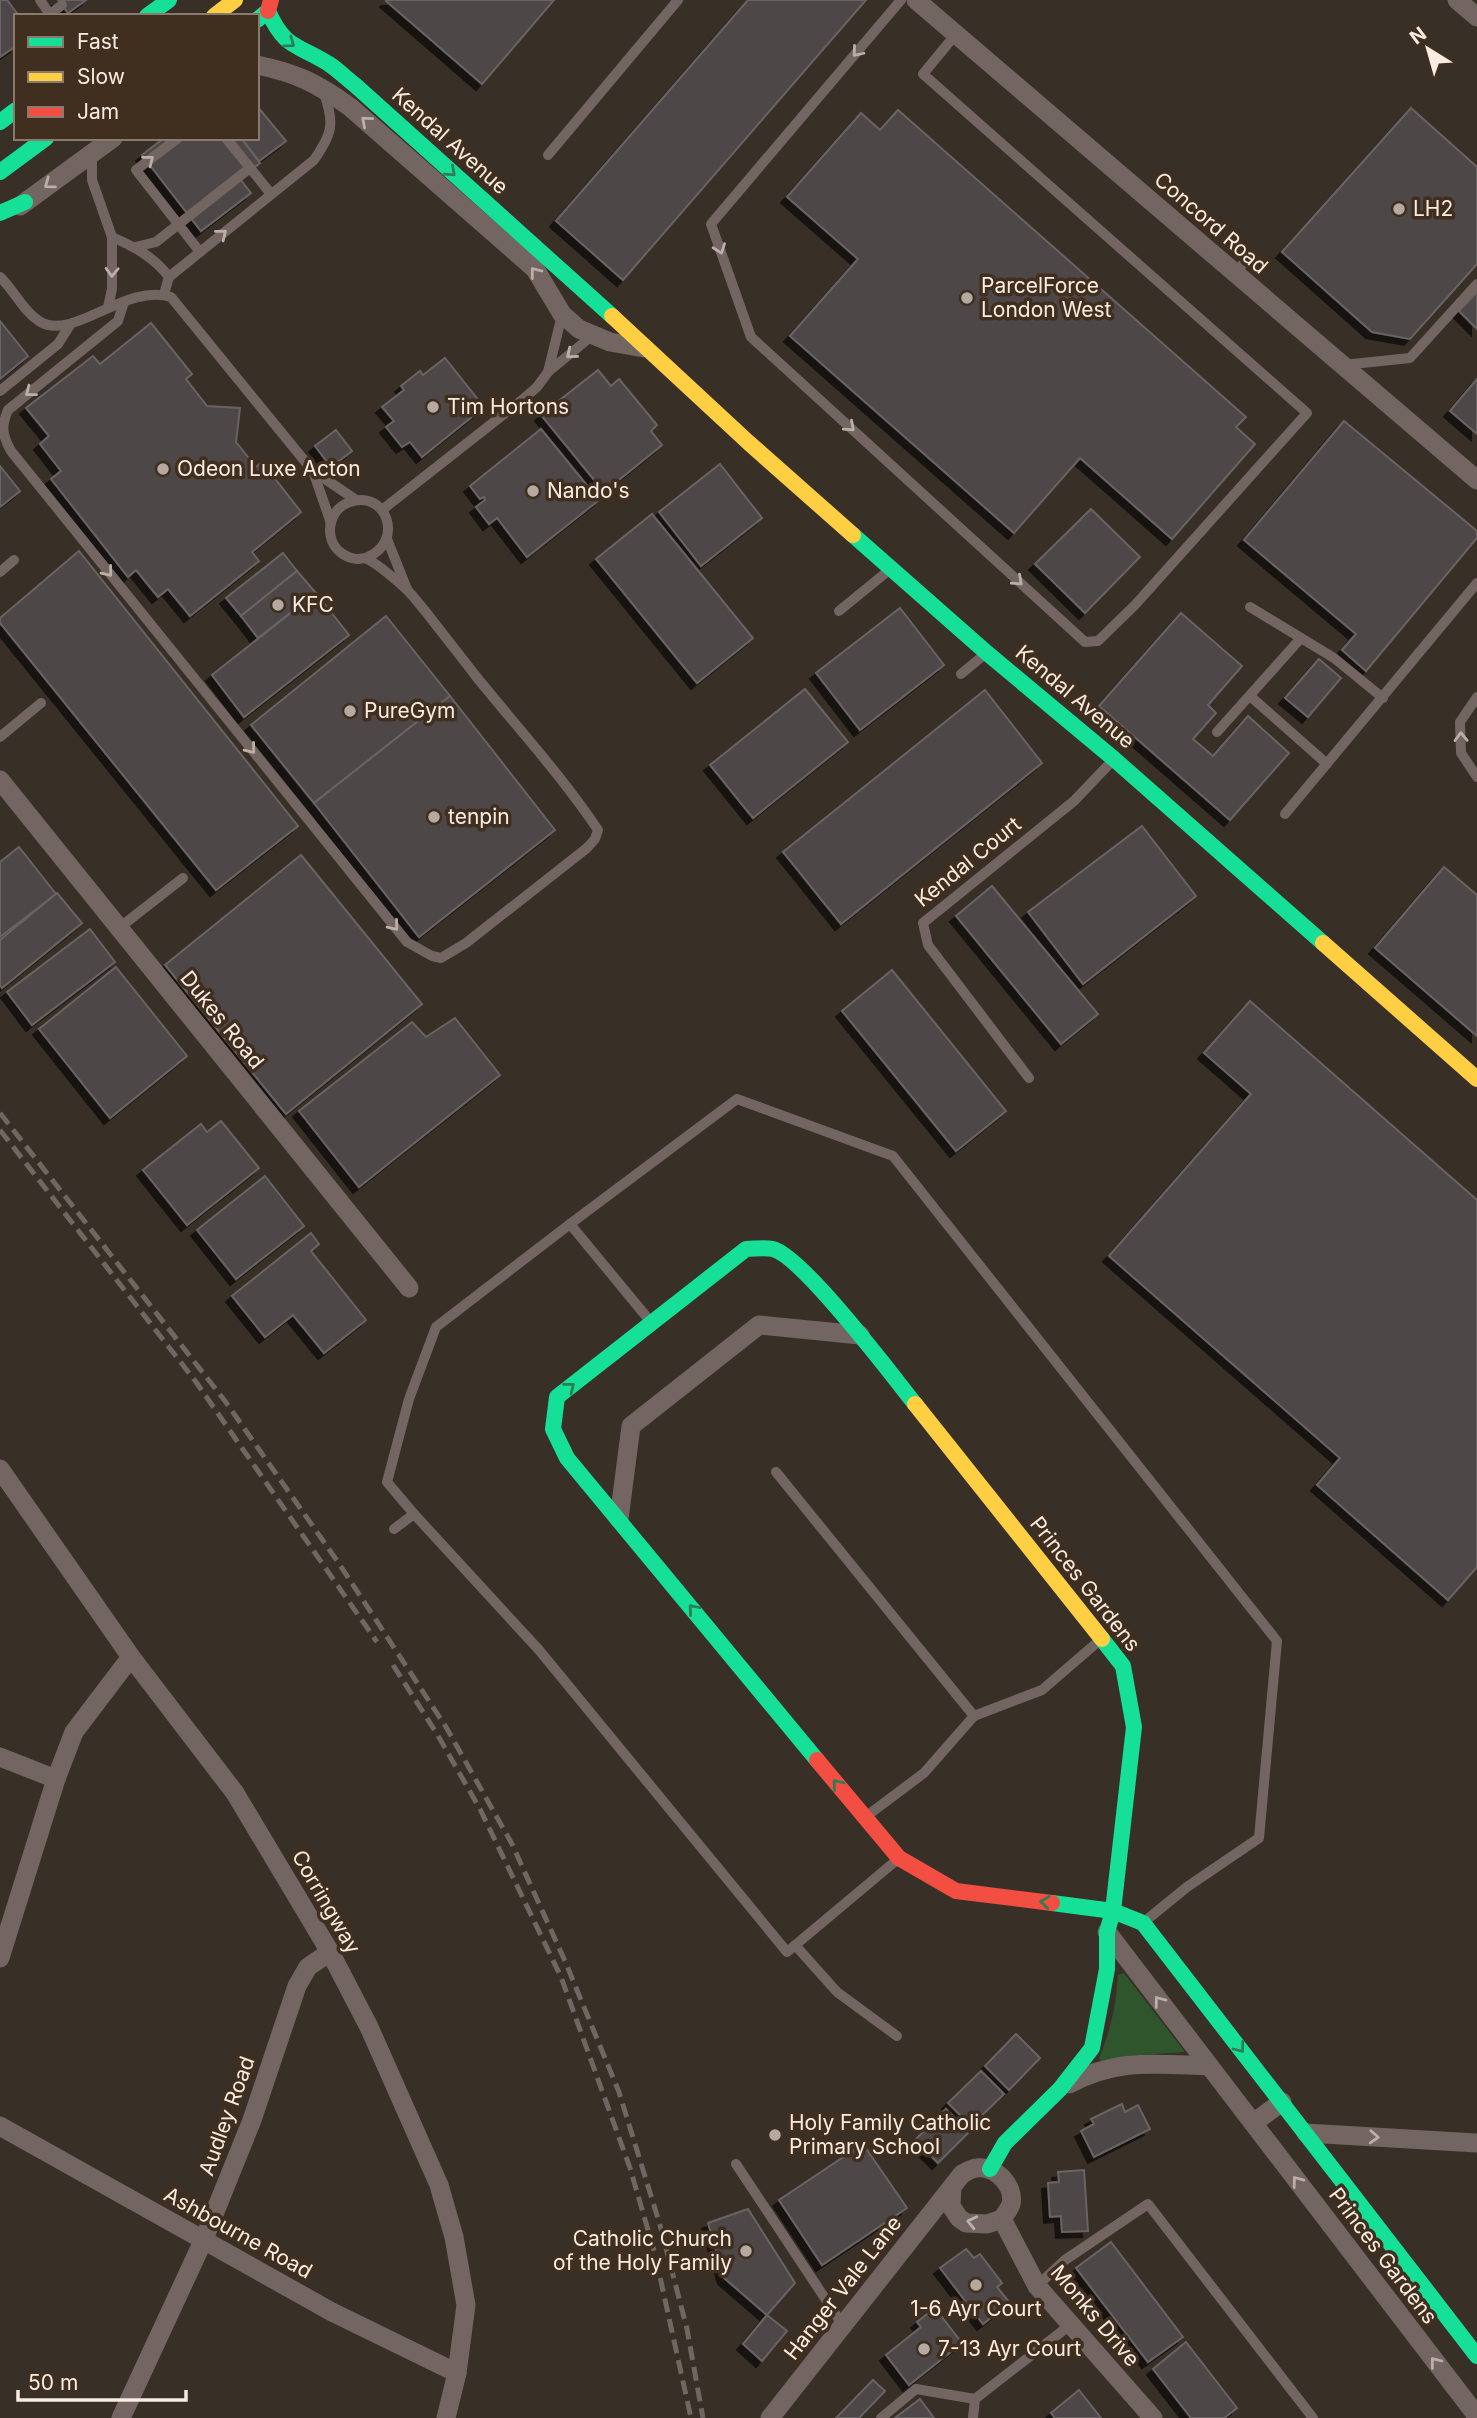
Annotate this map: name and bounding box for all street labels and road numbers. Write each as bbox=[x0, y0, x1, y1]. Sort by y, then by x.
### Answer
street label: Kendal Avenue bbox=[387, 82, 513, 199]
street label: Concord Road bbox=[1150, 167, 1273, 279]
street label: Kendal Avenue bbox=[1011, 640, 1140, 754]
street label: Kendal Court bbox=[910, 811, 1026, 912]
street label: Dukes Road bbox=[175, 966, 269, 1074]
street label: Princes Gardens bbox=[1025, 1511, 1146, 1656]
street label: Corringway bbox=[287, 1846, 366, 1958]
street label: Audley Road bbox=[193, 2053, 260, 2179]
street label: Ashbourne Road bbox=[160, 2182, 317, 2284]
street label: Princes Gardens bbox=[1324, 2183, 1443, 2329]
street label: Hanger Vale Lane bbox=[779, 2211, 906, 2365]
street label: Monks Drive bbox=[1046, 2260, 1145, 2371]

